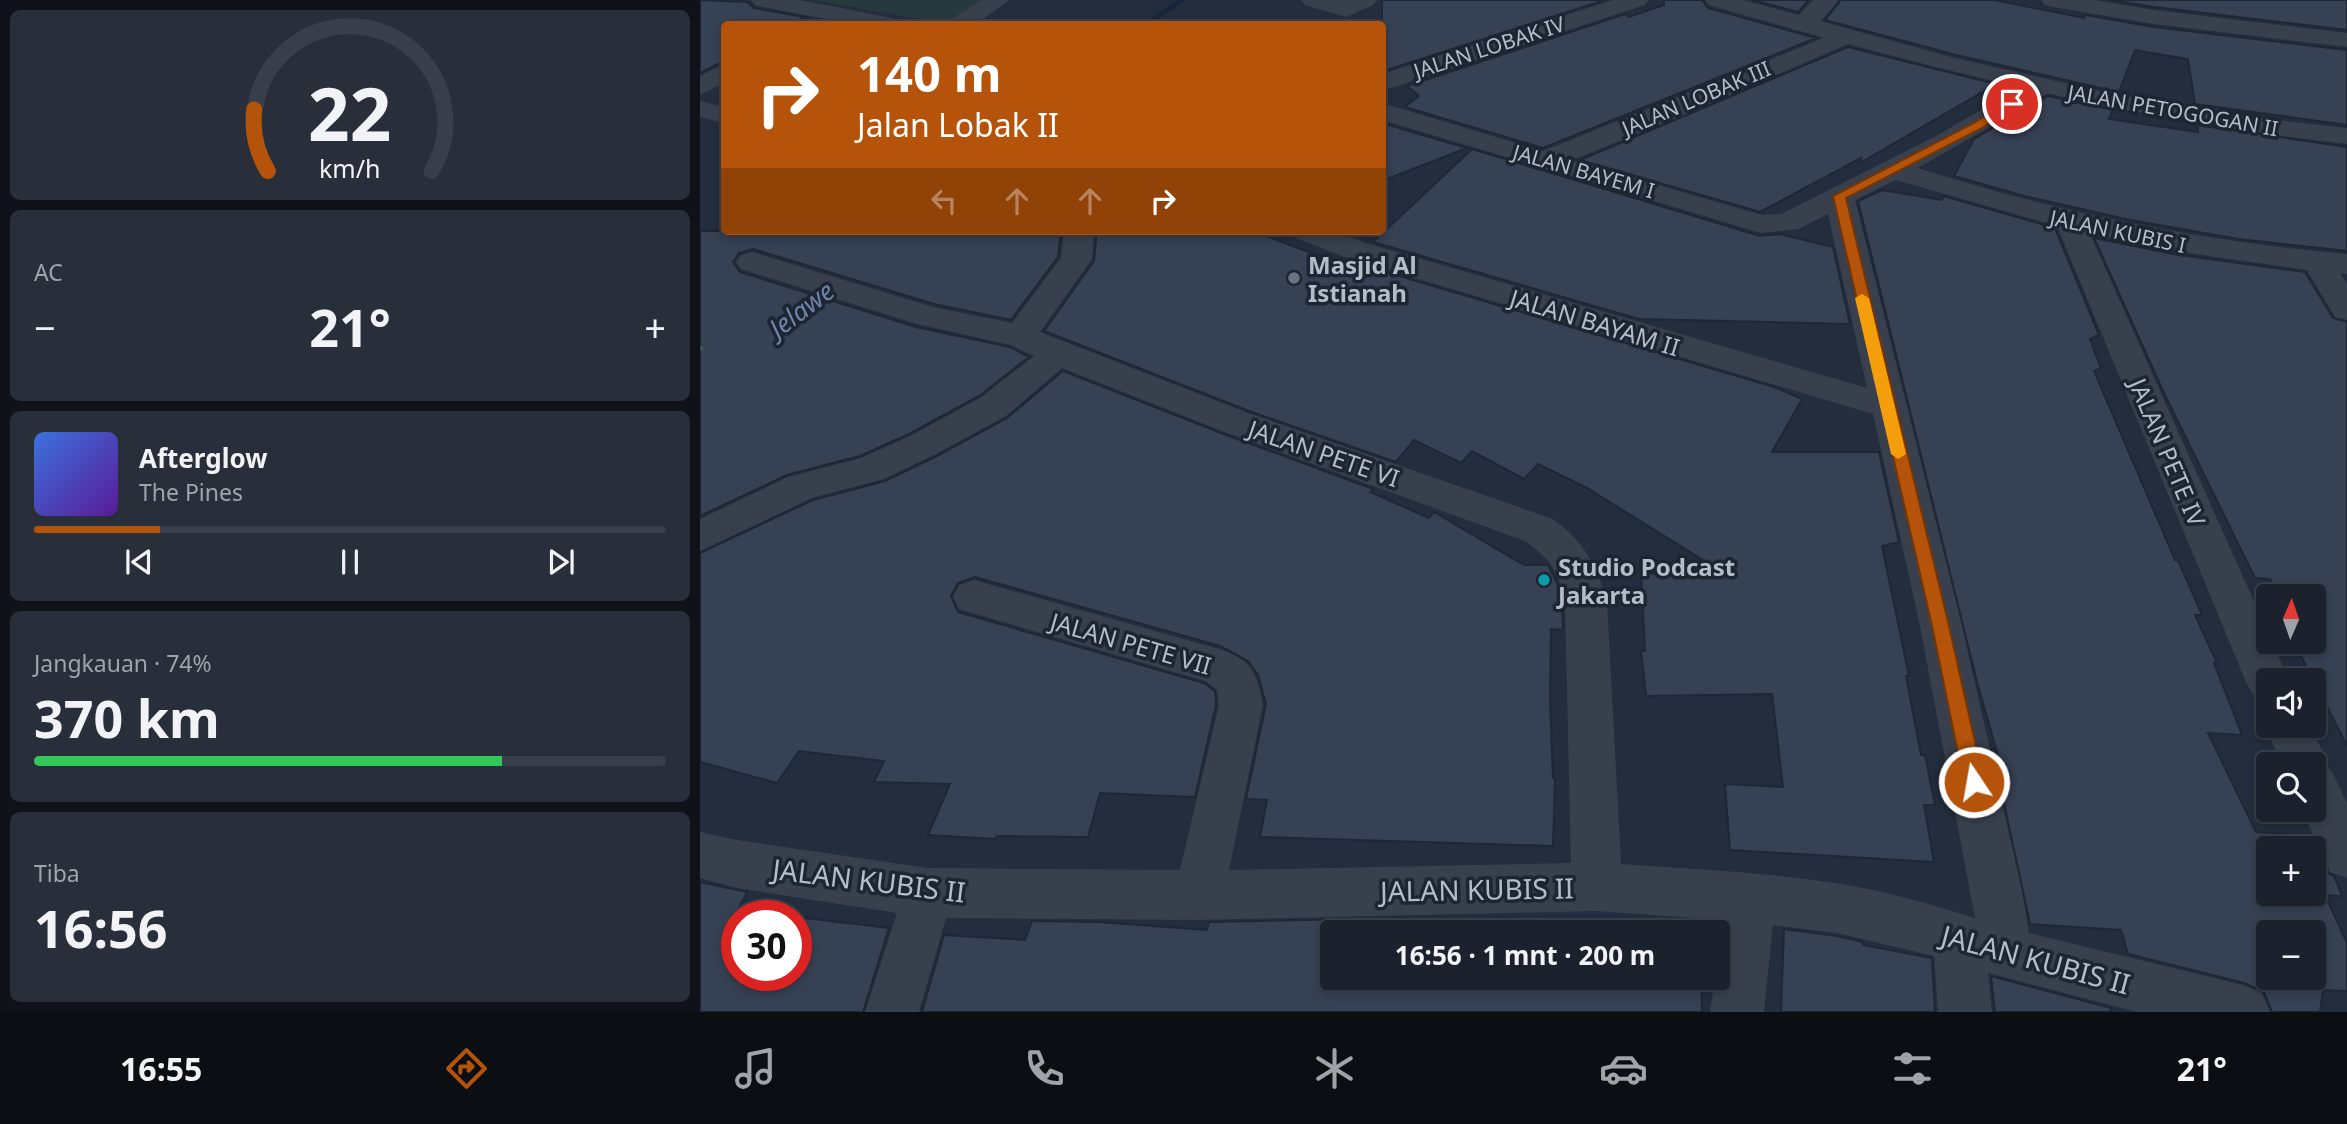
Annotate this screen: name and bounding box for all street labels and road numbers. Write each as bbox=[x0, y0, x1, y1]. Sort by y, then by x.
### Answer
street label: JALAN LOBAK IV bbox=[1408, 9, 1568, 85]
street label: JALAN LOBAK III bbox=[1616, 54, 1775, 143]
street label: JALAN PETOGOGAN II bbox=[2064, 77, 2280, 142]
street label: JALAN BAYEM I bbox=[1508, 137, 1658, 205]
street label: JALAN KUBIS I bbox=[2046, 203, 2189, 259]
street label: JALAN BAYAM II bbox=[1504, 280, 1684, 363]
street label: JALAN PETE IV bbox=[2121, 371, 2214, 532]
street label: JALAN PETE VI bbox=[1242, 411, 1404, 494]
street label: JALAN PETE VII bbox=[1045, 604, 1215, 682]
street label: JALAN KUBIS II bbox=[768, 849, 967, 911]
street label: JALAN KUBIS II bbox=[1377, 868, 1574, 910]
street label: JALAN KUBIS II bbox=[1935, 915, 2135, 1002]

